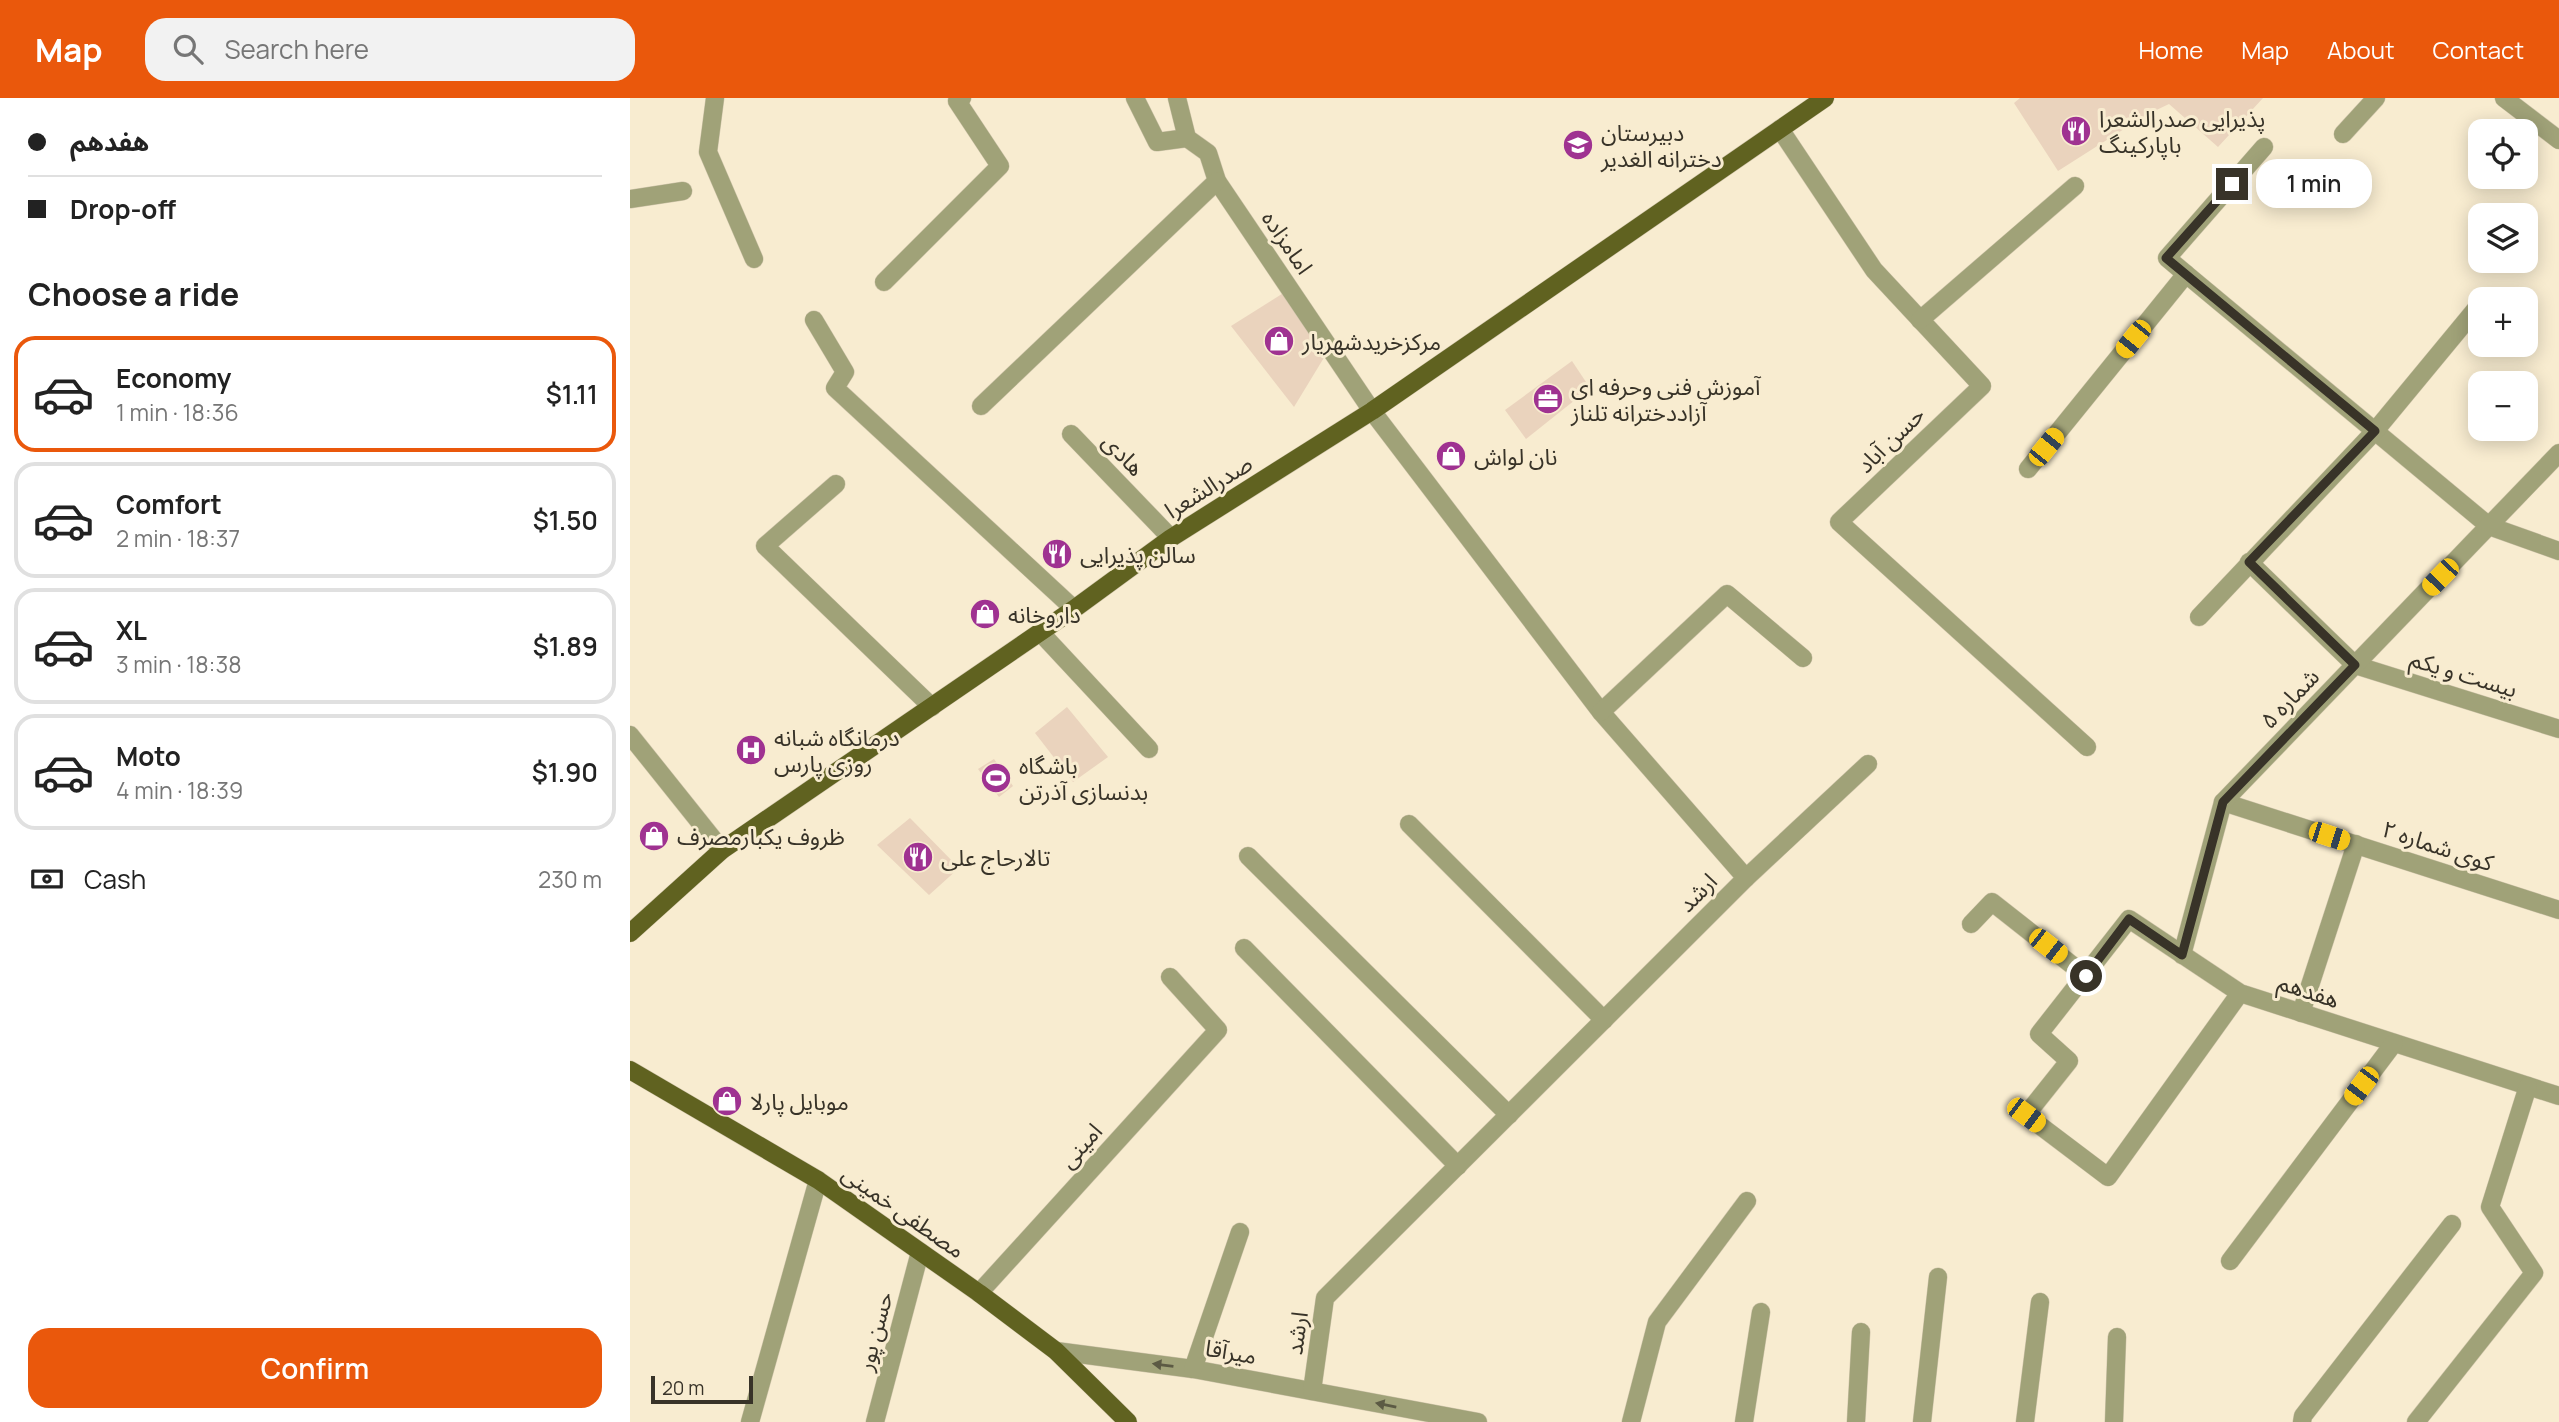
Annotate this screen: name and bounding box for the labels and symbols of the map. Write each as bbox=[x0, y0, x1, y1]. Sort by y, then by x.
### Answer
place label: پذیرایی صدرالشعرا باپارکینگ bbox=[2099, 102, 2265, 160]
restaurant icon: پذیرایی صدرالشعرا باپارکینگ bbox=[2059, 114, 2093, 148]
place label: دبیرستان دخترانه الغدیر bbox=[1600, 116, 1722, 174]
school or university icon: دبیرستان دخترانه الغدیر bbox=[1561, 128, 1595, 162]
callout: 1 min bbox=[2256, 160, 2372, 208]
route end bbox=[2216, 168, 2248, 200]
street label: امامزاده bbox=[1255, 204, 1321, 280]
car bbox=[2112, 316, 2155, 362]
shop icon: مرکزخریدشهریار bbox=[1262, 324, 1296, 358]
place label: مرکزخریدشهریار bbox=[1301, 325, 1441, 357]
place label: آموزش فنی وحرفه ای آزاددخترانه تلناز bbox=[1570, 370, 1762, 428]
office icon: آموزش فنی وحرفه ای آزاددخترانه تلناز bbox=[1531, 382, 1565, 416]
street label: حسن آباد bbox=[1849, 398, 1931, 480]
car bbox=[2025, 424, 2068, 470]
street label: هادی bbox=[1096, 425, 1152, 483]
shop icon: نان لواش bbox=[1434, 439, 1468, 473]
place label: نان لواش bbox=[1474, 440, 1557, 472]
street label: صدرالشعرا bbox=[1158, 446, 1258, 526]
restaurant icon: سالن پذیرایی bbox=[1040, 537, 1074, 571]
place label: سالن پذیرایی bbox=[1080, 538, 1196, 570]
car bbox=[2418, 555, 2463, 599]
shop icon: داروخانه bbox=[968, 597, 1002, 631]
place label: داروخانه bbox=[1008, 598, 1081, 630]
street label: بیست و یکم bbox=[2406, 642, 2521, 706]
street label: شماره ۵ bbox=[2252, 661, 2326, 735]
place label: درمانگاه شبانه روزی پارس bbox=[774, 721, 900, 779]
hospital icon: درمانگاه شبانه روزی پارس bbox=[734, 733, 768, 767]
place label: باشگاه بدنسازی آذرتن bbox=[1019, 749, 1148, 807]
sports icon: باشگاه بدنسازی آذرتن bbox=[979, 761, 1013, 795]
street label: کوی شماره ۲ bbox=[2378, 812, 2498, 878]
shop icon: ظروف یکبارمصرف bbox=[637, 819, 671, 853]
place label: ظروف یکبارمصرف bbox=[677, 820, 845, 852]
car bbox=[2306, 820, 2353, 852]
restaurant icon: تالارحاج علی bbox=[901, 840, 935, 874]
place label: تالارحاج علی bbox=[941, 841, 1051, 875]
street label: ارشد bbox=[1670, 865, 1724, 919]
car bbox=[2025, 925, 2072, 967]
route start bbox=[2070, 960, 2102, 992]
street label: هفدهم bbox=[2274, 965, 2344, 1017]
car bbox=[2340, 1063, 2383, 1109]
shop icon: موبایل پارلا bbox=[710, 1084, 744, 1118]
place label: موبایل پارلا bbox=[750, 1085, 849, 1117]
car bbox=[2003, 1094, 2050, 1136]
street label: امینی bbox=[1051, 1115, 1109, 1175]
street label: مصطفی خمینی bbox=[836, 1157, 972, 1265]
street label: حسن پور bbox=[848, 1288, 900, 1375]
street label: ارشد bbox=[1277, 1309, 1315, 1357]
street label: میرآقا bbox=[1203, 1331, 1259, 1371]
one-way arrow bbox=[1151, 1359, 1173, 1370]
scale bar bbox=[651, 1373, 752, 1405]
one-way arrow bbox=[1375, 1399, 1397, 1410]

